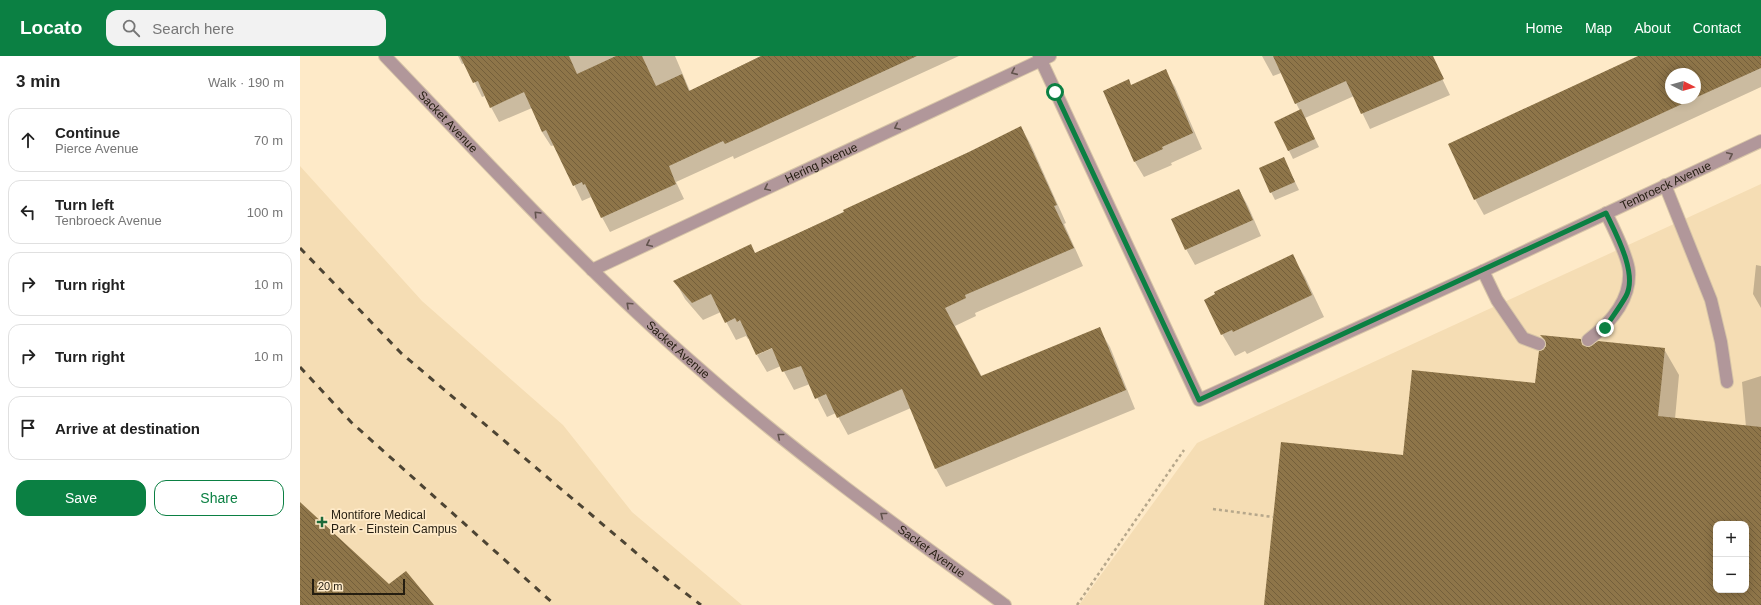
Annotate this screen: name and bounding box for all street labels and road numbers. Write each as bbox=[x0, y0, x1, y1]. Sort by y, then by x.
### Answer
street label: Sacket Avenue bbox=[415, 88, 481, 156]
street label: Hering Avenue bbox=[783, 140, 860, 186]
street label: Tenbroeck Avenue bbox=[1618, 158, 1714, 213]
street label: Sacket Avenue bbox=[643, 318, 713, 382]
street label: Sacket Avenue bbox=[895, 522, 968, 581]

